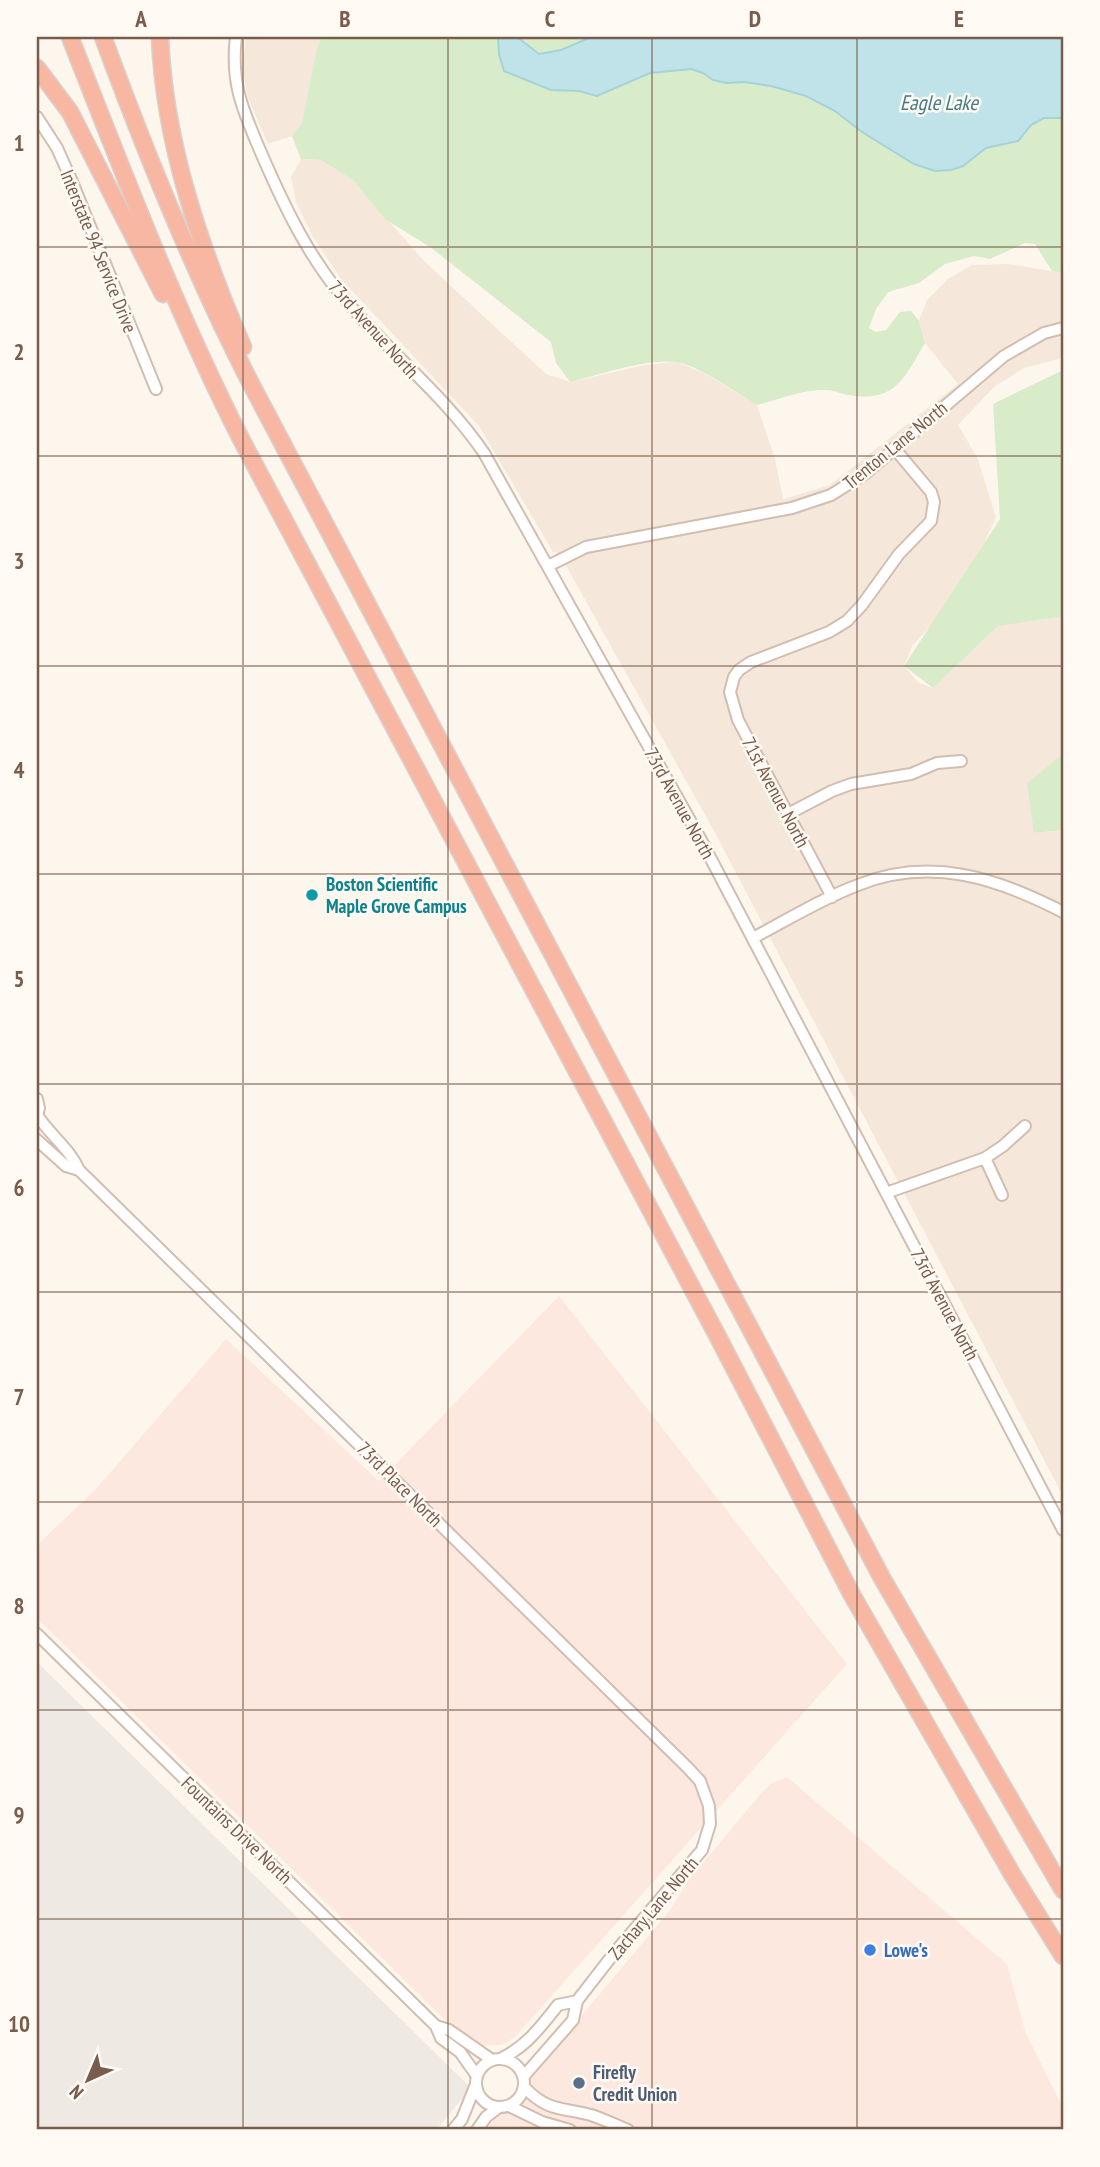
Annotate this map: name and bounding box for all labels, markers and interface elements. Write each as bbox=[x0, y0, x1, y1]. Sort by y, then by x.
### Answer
text: A bbox=[134, 4, 147, 33]
text: B bbox=[339, 4, 351, 33]
text: C bbox=[545, 4, 556, 33]
text: D bbox=[749, 4, 761, 33]
text: E bbox=[954, 4, 964, 33]
water label: Eagle Lake bbox=[900, 89, 979, 116]
text: 1 bbox=[14, 128, 25, 157]
street label: Interstate 94 Service Drive bbox=[55, 166, 143, 336]
street label: 73rd Avenue North bbox=[324, 275, 424, 383]
text: 2 bbox=[14, 337, 25, 366]
street label: Trenton Lane North bbox=[838, 396, 952, 494]
text: 3 bbox=[14, 546, 25, 575]
street label: 71st Avenue North bbox=[737, 732, 815, 852]
street label: 73rd Avenue North bbox=[639, 743, 721, 863]
text: 4 bbox=[14, 755, 25, 784]
place label: Boston Scientific Maple Grove Campus bbox=[326, 872, 467, 918]
marker: Boston Scientific Maple Grove Campus bbox=[304, 887, 320, 903]
text: 5 bbox=[14, 964, 25, 993]
text: 6 bbox=[14, 1173, 25, 1202]
street label: 73rd Avenue North bbox=[905, 1244, 985, 1364]
text: 7 bbox=[14, 1382, 25, 1411]
street label: 73rd Place North bbox=[352, 1436, 448, 1532]
text: 8 bbox=[14, 1591, 25, 1620]
street label: Fountains Drive North bbox=[177, 1771, 297, 1889]
text: 9 bbox=[14, 1800, 25, 1829]
street label: Zachary Lane North bbox=[603, 1852, 703, 1964]
place label: Lowe's bbox=[884, 1938, 928, 1962]
marker: Lowe's bbox=[862, 1942, 878, 1958]
text: 10 bbox=[8, 2009, 30, 2038]
north arrow bbox=[52, 2044, 122, 2114]
place label: Firefly Credit Union bbox=[593, 2060, 677, 2106]
marker: Firefly Credit Union bbox=[571, 2075, 587, 2091]
text: N bbox=[64, 2080, 88, 2104]

